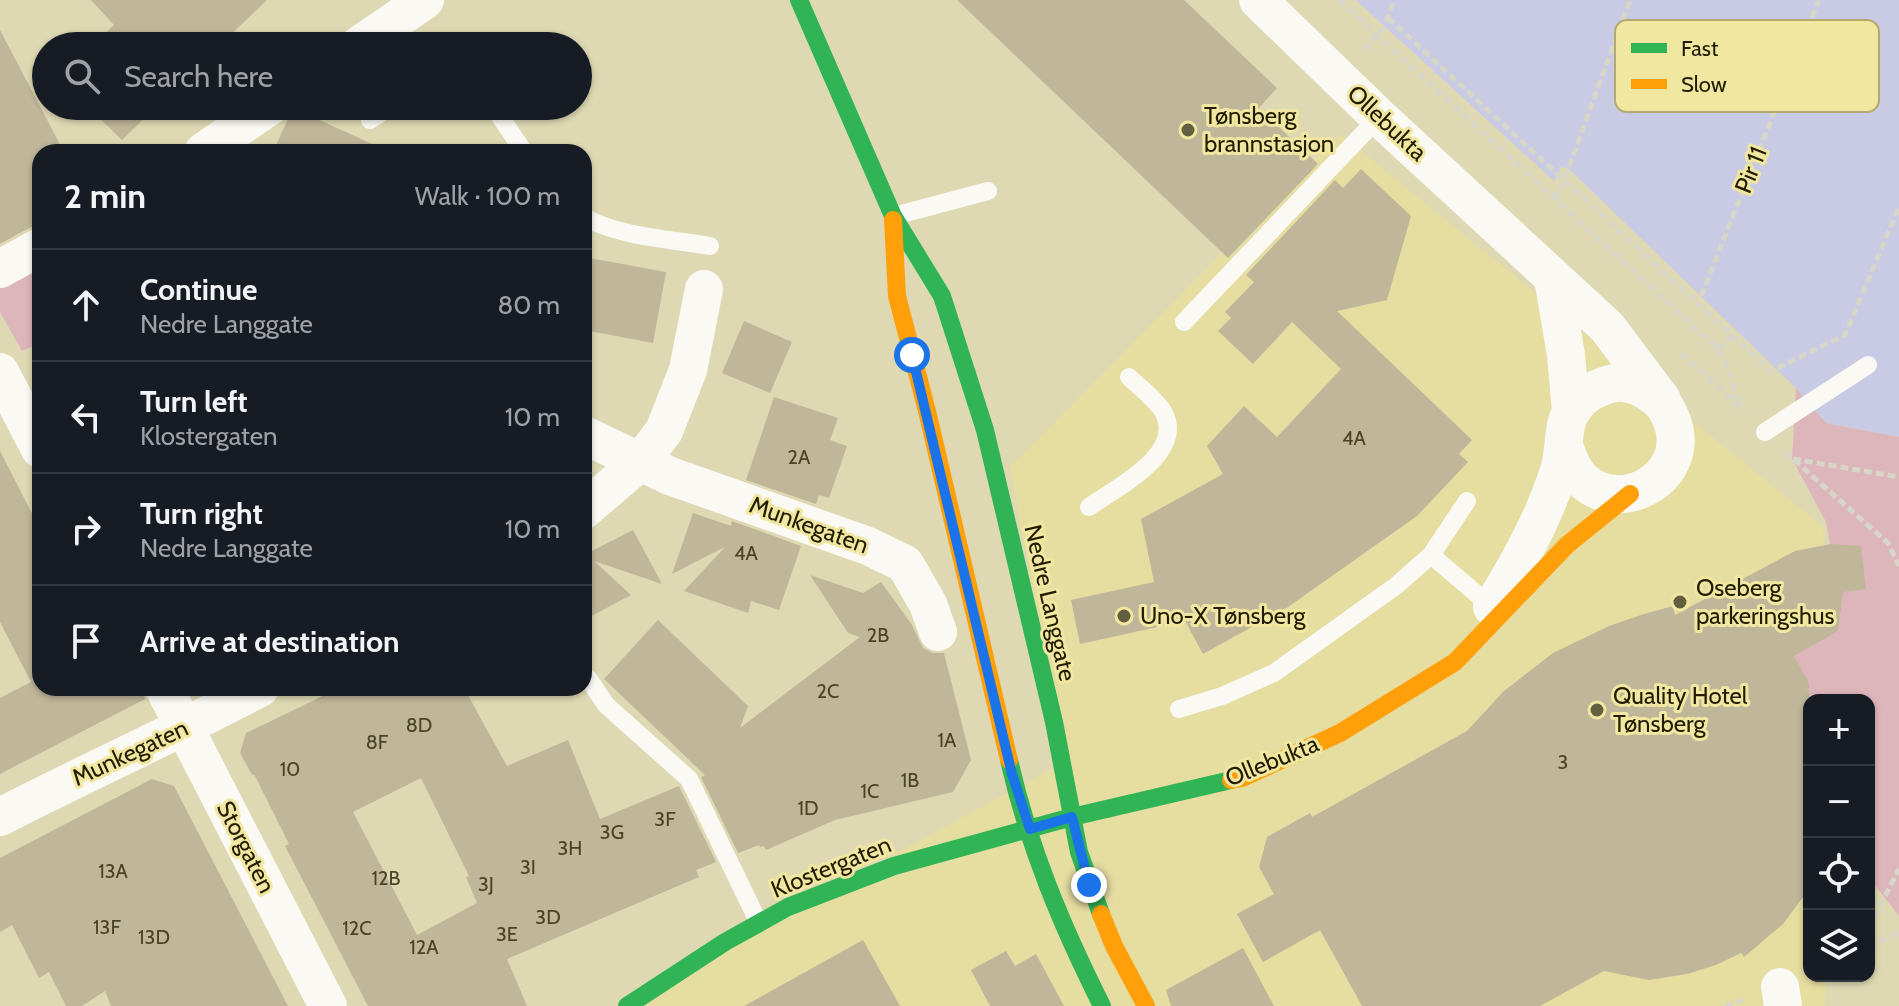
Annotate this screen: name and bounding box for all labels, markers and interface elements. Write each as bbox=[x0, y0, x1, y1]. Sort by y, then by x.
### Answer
legend bbox=[1615, 20, 1879, 112]
search box bbox=[32, 32, 592, 120]
text: Fast bbox=[1681, 35, 1719, 62]
icon: search bbox=[60, 54, 104, 98]
text: Search here bbox=[124, 58, 273, 95]
text: Slow bbox=[1681, 71, 1727, 98]
street label: Ollebukta bbox=[1342, 79, 1433, 167]
place label: Tønsberg brannstasjon bbox=[1204, 101, 1334, 158]
marker: Tønsberg brannstasjon bbox=[1179, 121, 1197, 139]
street label: Pir 11 bbox=[1728, 142, 1773, 197]
text: 2 min bbox=[64, 175, 146, 217]
text: Walk · 100 m bbox=[415, 180, 560, 212]
text: Continue bbox=[140, 271, 257, 308]
icon: ahead bbox=[64, 283, 108, 327]
text: 80 m bbox=[497, 289, 560, 321]
text: Nedre Langgate bbox=[140, 308, 313, 340]
route start bbox=[894, 337, 930, 373]
text: Turn left bbox=[140, 383, 248, 420]
icon: left bbox=[64, 395, 108, 439]
text: 10 m bbox=[505, 401, 560, 433]
text: Klostergaten bbox=[140, 420, 278, 452]
house number: 4A bbox=[1342, 426, 1367, 450]
house number: 2A bbox=[788, 445, 811, 469]
street label: Munkegaten bbox=[746, 490, 873, 559]
text: Turn right bbox=[140, 495, 263, 532]
icon: right bbox=[64, 507, 108, 551]
text: 10 m bbox=[505, 513, 560, 545]
street label: Nedre Langgate bbox=[1018, 522, 1083, 684]
text: Nedre Langgate bbox=[140, 532, 313, 564]
house number: 4A bbox=[734, 541, 759, 565]
place label: Oseberg parkeringshus bbox=[1696, 573, 1835, 630]
marker: Oseberg parkeringshus bbox=[1671, 593, 1689, 611]
place label: Uno-X Tønsberg bbox=[1140, 601, 1307, 630]
marker: Uno-X Tønsberg bbox=[1115, 607, 1133, 625]
icon: arrive bbox=[64, 619, 108, 663]
text: Arrive at destination bbox=[140, 623, 400, 660]
house number: 2B bbox=[867, 623, 889, 647]
house number: 2C bbox=[817, 679, 839, 703]
place label: Quality Hotel Tønsberg bbox=[1613, 681, 1748, 738]
map controls bbox=[1803, 694, 1875, 982]
button: + bbox=[1803, 694, 1875, 766]
marker: Quality Hotel Tønsberg bbox=[1588, 701, 1606, 719]
street label: Munkegaten bbox=[67, 713, 192, 792]
house number: 8D bbox=[406, 713, 432, 737]
house number: 1A bbox=[938, 728, 957, 752]
street label: Ollebukta bbox=[1221, 729, 1323, 792]
house number: 8F bbox=[366, 730, 389, 754]
house number: 3 bbox=[1558, 750, 1568, 774]
house number: 10 bbox=[280, 757, 300, 781]
button: − bbox=[1803, 766, 1875, 838]
house number: 1B bbox=[901, 768, 919, 792]
house number: 1C bbox=[861, 779, 879, 803]
street label: Storgaten bbox=[211, 796, 282, 898]
house number: 1D bbox=[797, 796, 819, 820]
house number: 3F bbox=[654, 807, 676, 831]
house number: 3G bbox=[600, 820, 624, 844]
street label: Klostergaten bbox=[767, 829, 895, 904]
house number: 3H bbox=[558, 836, 582, 860]
button: locate bbox=[1803, 838, 1875, 910]
house number: 3I bbox=[520, 855, 536, 879]
house number: 13A bbox=[98, 859, 129, 883]
house number: 12B bbox=[372, 866, 401, 890]
route end bbox=[1071, 867, 1107, 903]
house number: 3J bbox=[478, 872, 494, 896]
house number: 3D bbox=[535, 905, 561, 929]
button: layers bbox=[1803, 910, 1875, 982]
house number: 13F bbox=[93, 915, 121, 939]
house number: 12C bbox=[342, 916, 372, 940]
house number: 3E bbox=[496, 922, 518, 946]
house number: 13D bbox=[138, 925, 170, 949]
house number: 12A bbox=[409, 935, 439, 959]

